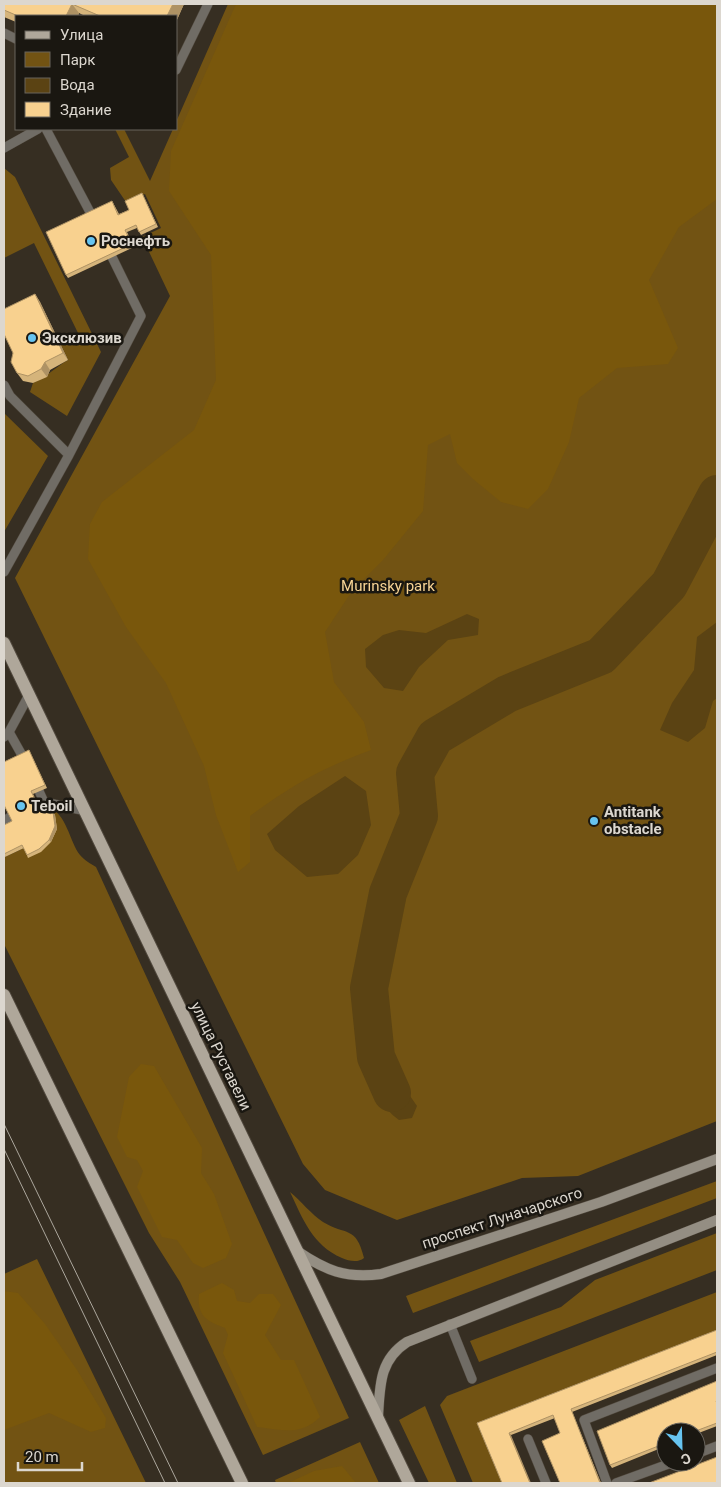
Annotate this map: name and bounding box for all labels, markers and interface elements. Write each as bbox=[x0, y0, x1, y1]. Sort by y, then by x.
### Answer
legend bbox=[15, 15, 178, 130]
text: Улица bbox=[60, 26, 103, 44]
text: Парк bbox=[60, 51, 95, 69]
text: Вода bbox=[60, 76, 95, 94]
text: Здание bbox=[60, 101, 111, 119]
place label: Роснефть bbox=[101, 232, 170, 250]
marker: Роснефть bbox=[85, 235, 97, 247]
place label: Эксклюзив bbox=[42, 329, 122, 347]
marker: Эксклюзив bbox=[26, 332, 38, 344]
park label: Murinsky park bbox=[341, 577, 435, 595]
place label: Teboil bbox=[31, 797, 73, 815]
marker: Teboil bbox=[15, 800, 27, 812]
place label: Antitank obstacle bbox=[604, 803, 662, 838]
marker: Antitank obstacle bbox=[588, 815, 600, 827]
street label: улица Руставели bbox=[187, 999, 255, 1113]
street label: проспект Луначарского bbox=[420, 1184, 584, 1252]
north arrow bbox=[656, 1422, 706, 1472]
scale bar bbox=[18, 1440, 81, 1472]
text: 20 m bbox=[25, 1448, 59, 1466]
text: С bbox=[679, 1450, 693, 1468]

